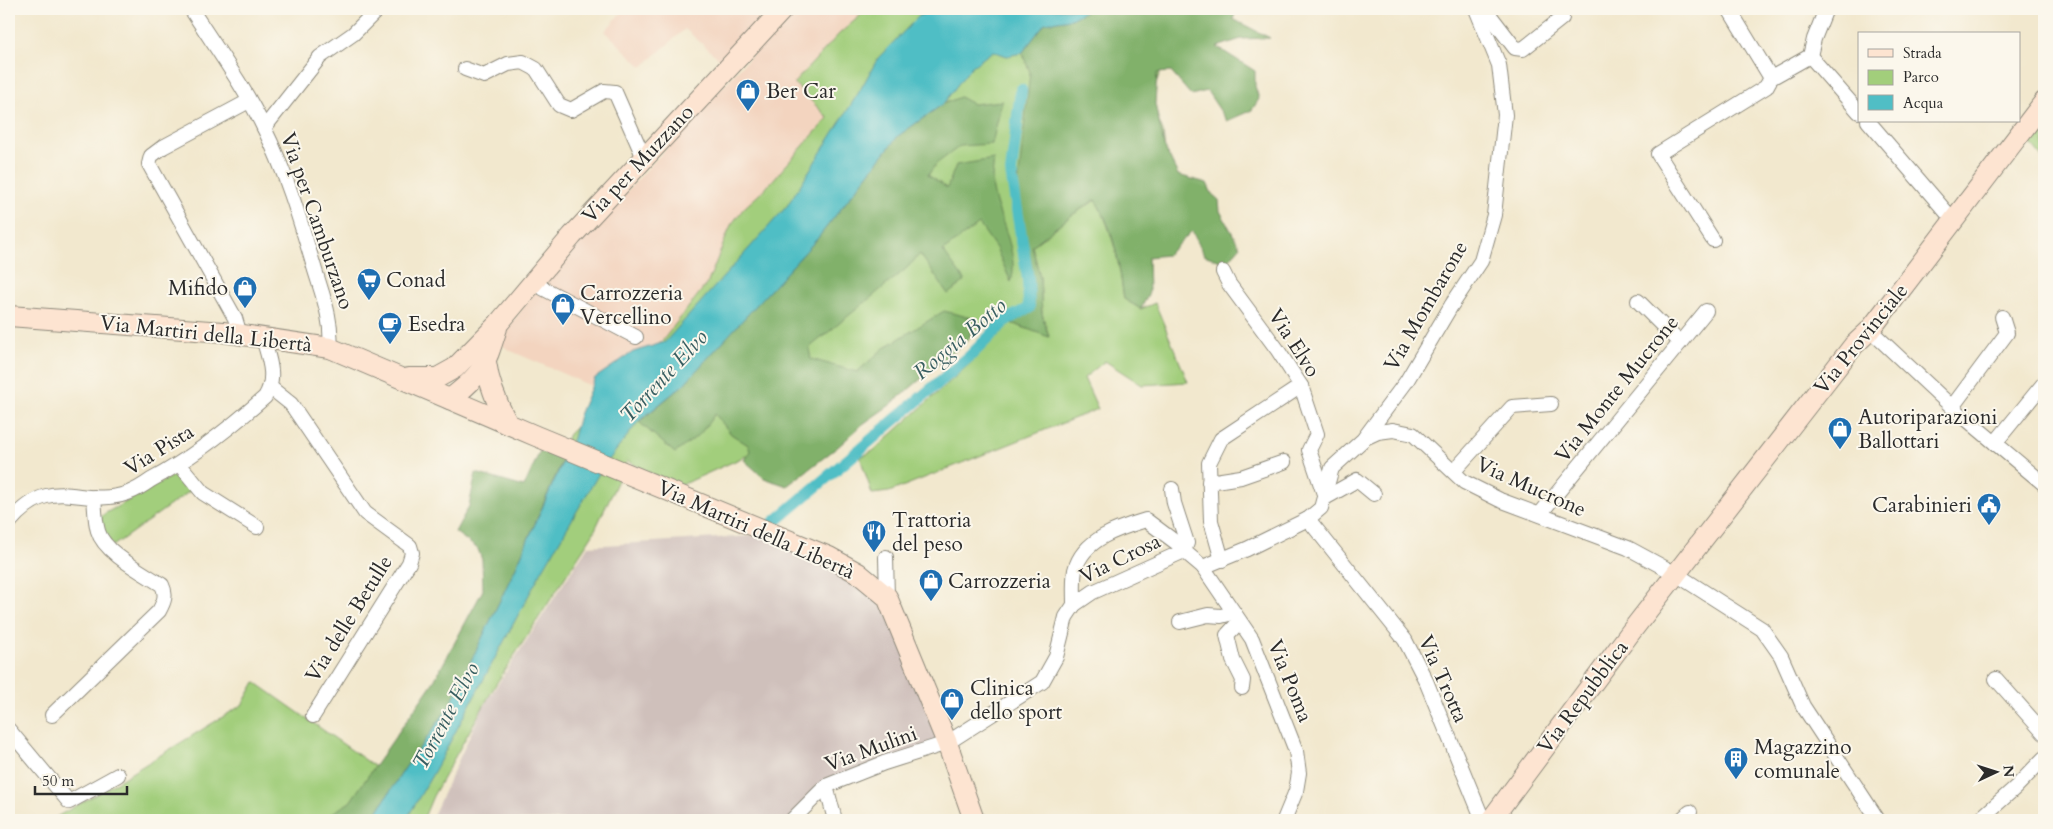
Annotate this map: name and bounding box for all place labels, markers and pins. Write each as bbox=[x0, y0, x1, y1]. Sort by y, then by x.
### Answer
place label: Ber Car bbox=[766, 77, 836, 106]
shop icon: Ber Car bbox=[735, 78, 761, 112]
place label: Conad bbox=[386, 266, 446, 295]
supermarket icon: Conad bbox=[356, 267, 382, 301]
place label: Mifido bbox=[168, 274, 228, 303]
shop icon: Mifido bbox=[232, 275, 258, 309]
place label: Carrozzeria Vercellino bbox=[580, 279, 683, 332]
shop icon: Carrozzeria Vercellino bbox=[550, 292, 576, 326]
place label: Esedra bbox=[408, 310, 465, 339]
cafe icon: Esedra bbox=[377, 311, 403, 345]
place label: Autoriparazioni Ballottari bbox=[1858, 403, 1998, 456]
shop icon: Autoriparazioni Ballottari bbox=[1827, 416, 1853, 450]
place label: Carabinieri bbox=[1872, 491, 1972, 520]
public building icon: Carabinieri bbox=[1976, 492, 2002, 526]
place label: Trattoria del peso bbox=[892, 506, 971, 559]
restaurant icon: Trattoria del peso bbox=[861, 519, 887, 553]
place label: Carrozzeria bbox=[948, 567, 1051, 596]
shop icon: Carrozzeria bbox=[918, 568, 944, 602]
place label: Clinica dello sport bbox=[970, 674, 1063, 727]
shop icon: Clinica dello sport bbox=[939, 687, 965, 721]
place label: Magazzino comunale bbox=[1754, 733, 1852, 786]
building icon: Magazzino comunale bbox=[1723, 746, 1749, 780]

